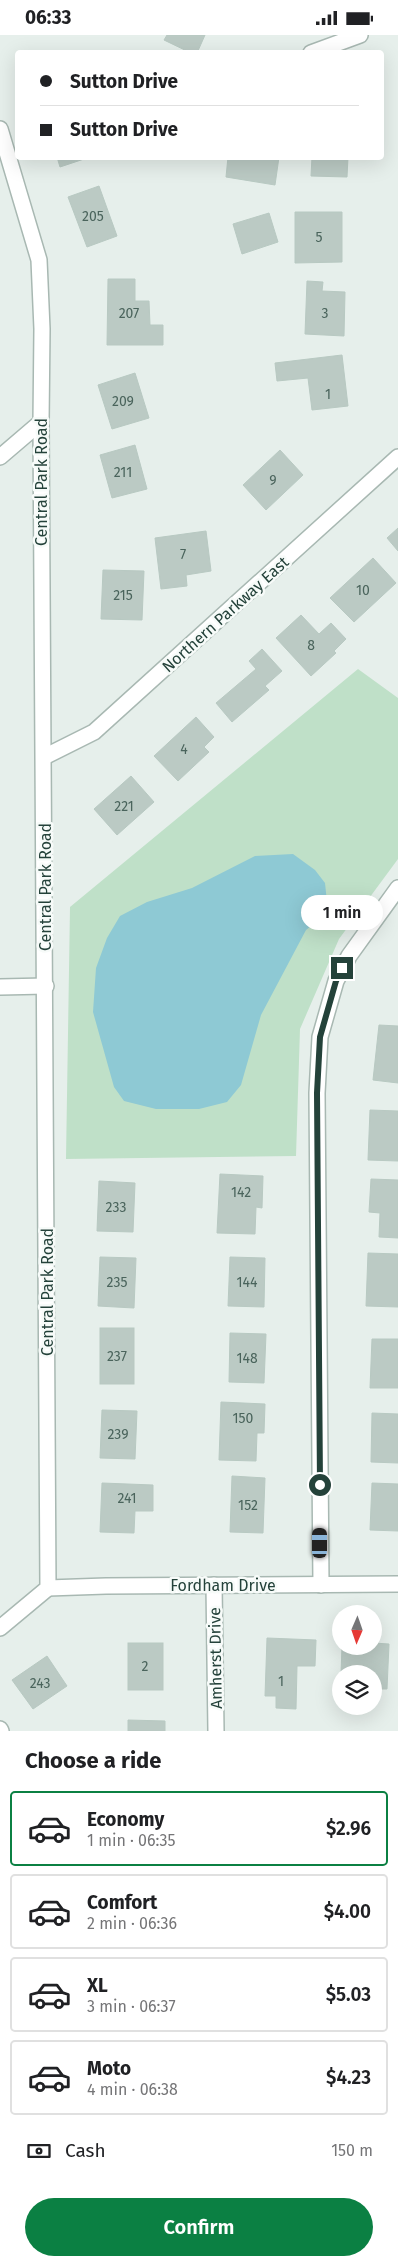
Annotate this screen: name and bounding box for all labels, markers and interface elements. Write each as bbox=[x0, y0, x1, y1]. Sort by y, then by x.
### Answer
text: 06:33 bbox=[25, 6, 71, 29]
text: Sutton Drive bbox=[70, 70, 178, 93]
text: Sutton Drive bbox=[70, 118, 178, 141]
house number: 205 bbox=[82, 208, 104, 225]
house number: 5 bbox=[315, 229, 323, 246]
house number: 207 bbox=[119, 305, 139, 322]
house number: 3 bbox=[322, 305, 329, 322]
house number: 1 bbox=[325, 386, 331, 403]
house number: 209 bbox=[112, 393, 134, 410]
street label: Central Park Road bbox=[32, 418, 51, 546]
house number: 211 bbox=[114, 464, 132, 481]
house number: 9 bbox=[269, 472, 277, 489]
house number: 7 bbox=[180, 546, 186, 563]
street label: Northern Parkway East bbox=[158, 552, 293, 676]
house number: 10 bbox=[356, 582, 370, 599]
house number: 215 bbox=[113, 587, 133, 604]
house number: 8 bbox=[307, 637, 315, 654]
house number: 4 bbox=[180, 741, 188, 758]
house number: 221 bbox=[114, 798, 134, 815]
street label: Central Park Road bbox=[36, 823, 55, 951]
callout: 1 min bbox=[301, 895, 383, 931]
text: 1 min bbox=[323, 903, 361, 922]
route end bbox=[331, 957, 353, 979]
house number: 142 bbox=[231, 1184, 251, 1201]
house number: 233 bbox=[106, 1199, 126, 1216]
street label: Central Park Road bbox=[38, 1228, 57, 1356]
house number: 235 bbox=[107, 1274, 127, 1291]
house number: 144 bbox=[237, 1274, 258, 1291]
house number: 237 bbox=[107, 1348, 127, 1365]
house number: 148 bbox=[236, 1350, 258, 1367]
house number: 150 bbox=[233, 1410, 254, 1427]
house number: 239 bbox=[107, 1426, 129, 1443]
route start bbox=[309, 1474, 331, 1496]
house number: 241 bbox=[117, 1490, 137, 1507]
house number: 152 bbox=[238, 1497, 258, 1514]
car bbox=[312, 1528, 327, 1558]
street label: Fordham Drive bbox=[170, 1576, 276, 1595]
north arrow bbox=[332, 1605, 382, 1655]
map controls bbox=[332, 1605, 382, 1715]
street label: Amherst Drive bbox=[205, 1607, 226, 1709]
house number: 2 bbox=[142, 1658, 149, 1675]
button: layers bbox=[332, 1665, 382, 1715]
house number: 1 bbox=[278, 1673, 284, 1690]
house number: 243 bbox=[30, 1675, 50, 1692]
text: Choose a ride bbox=[25, 1747, 161, 1774]
icon: car bbox=[27, 1806, 72, 1851]
text: Economy bbox=[87, 1808, 164, 1831]
text: $2.96 bbox=[326, 1817, 371, 1840]
text: 1 min · 06:35 bbox=[87, 1831, 176, 1850]
icon: car bbox=[27, 1889, 72, 1934]
text: Comfort bbox=[87, 1891, 157, 1914]
text: $4.00 bbox=[324, 1900, 371, 1923]
text: 2 min · 06:36 bbox=[87, 1914, 177, 1933]
icon: car bbox=[27, 1972, 72, 2017]
text: XL bbox=[87, 1974, 108, 1997]
text: $5.03 bbox=[326, 1983, 371, 2006]
text: 3 min · 06:37 bbox=[87, 1997, 176, 2016]
icon: car bbox=[27, 2055, 72, 2100]
text: Moto bbox=[87, 2057, 131, 2080]
text: $4.23 bbox=[326, 2066, 371, 2089]
text: 4 min · 06:38 bbox=[87, 2080, 178, 2099]
icon: cash bbox=[25, 2137, 53, 2165]
text: Cash bbox=[65, 2139, 106, 2162]
text: 150 m bbox=[331, 2141, 373, 2160]
button: Confirm bbox=[25, 2198, 373, 2256]

